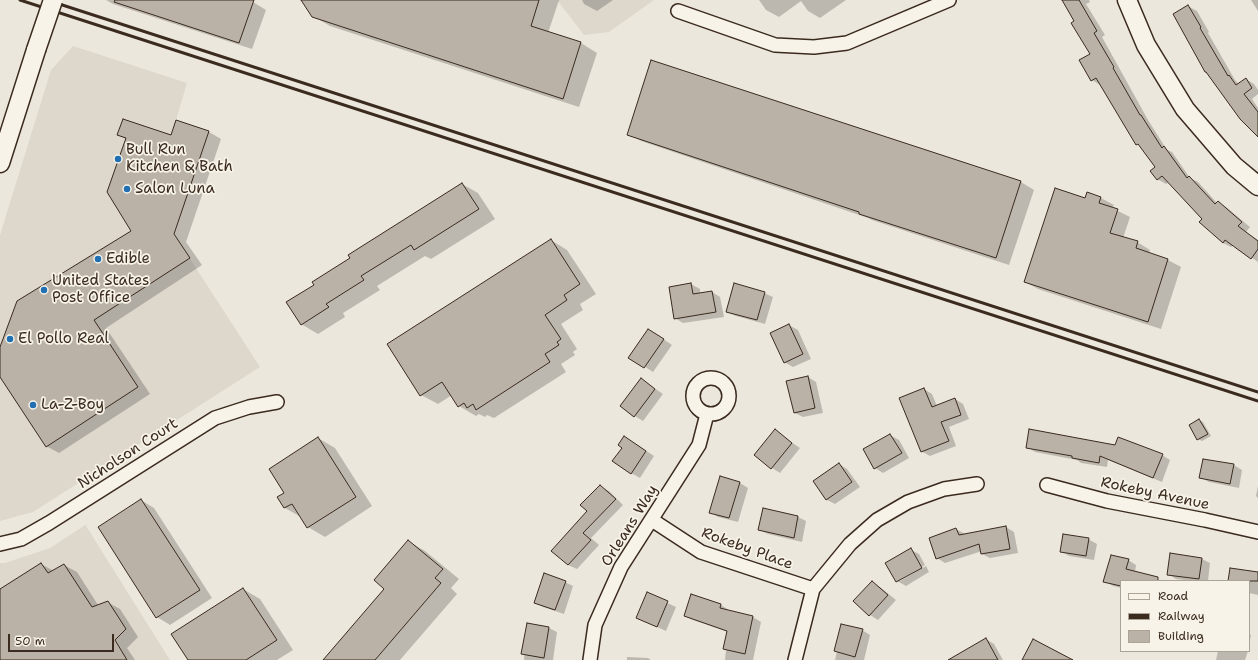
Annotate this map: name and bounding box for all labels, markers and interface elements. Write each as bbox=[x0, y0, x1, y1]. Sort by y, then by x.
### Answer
place label: Bull Run Kitchen & Bath bbox=[126, 141, 233, 176]
marker: Bull Run Kitchen & Bath bbox=[113, 154, 123, 164]
place label: Salon Luna bbox=[135, 180, 215, 198]
marker: Salon Luna bbox=[122, 184, 132, 194]
place label: Edible bbox=[106, 250, 150, 268]
marker: Edible bbox=[93, 254, 103, 264]
place label: United States Post Office bbox=[52, 272, 150, 307]
marker: United States Post Office bbox=[39, 285, 49, 295]
place label: El Pollo Real bbox=[18, 330, 109, 348]
marker: El Pollo Real bbox=[5, 334, 15, 344]
place label: La-Z-Boy bbox=[41, 396, 104, 414]
marker: La-Z-Boy bbox=[28, 400, 38, 410]
street label: Nicholson Court bbox=[75, 415, 181, 493]
street label: Rokeby Avenue bbox=[1099, 474, 1211, 514]
street label: Orleans Way bbox=[598, 482, 662, 570]
street label: Rokeby Place bbox=[699, 524, 795, 574]
legend bbox=[1120, 580, 1250, 652]
text: Road bbox=[1158, 588, 1188, 604]
text: Railway bbox=[1158, 608, 1205, 624]
scale bar bbox=[10, 626, 116, 652]
text: Building bbox=[1158, 628, 1204, 644]
text: 50 m bbox=[15, 633, 45, 649]

